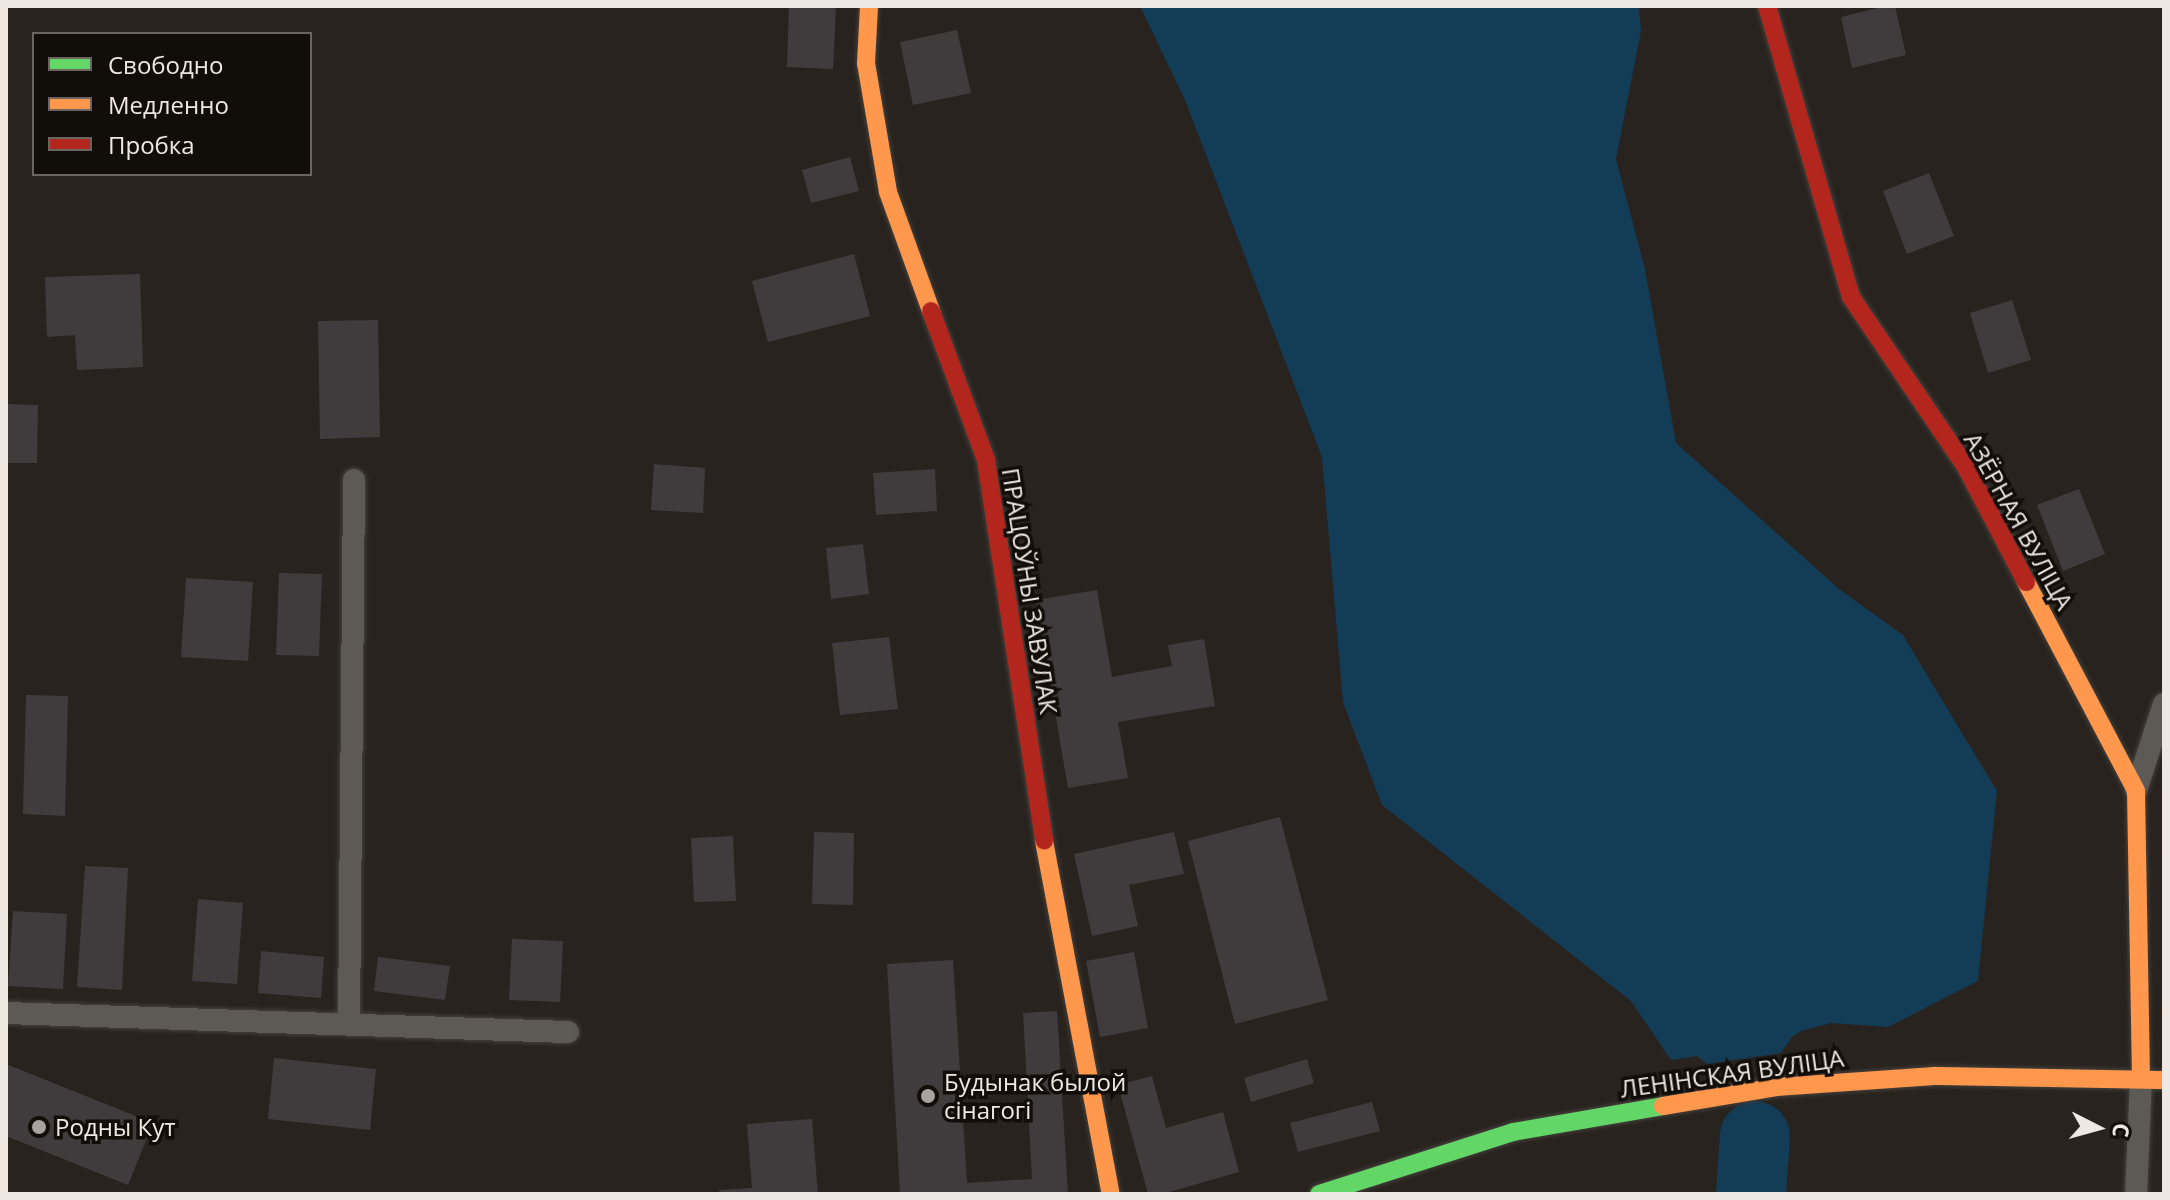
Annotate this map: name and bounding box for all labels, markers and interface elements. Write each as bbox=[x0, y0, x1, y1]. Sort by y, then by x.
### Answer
legend bbox=[32, 32, 312, 176]
text: Свободно bbox=[108, 48, 223, 81]
text: Медленно bbox=[108, 88, 229, 121]
text: Пробка bbox=[108, 128, 195, 161]
street label: АЗЁРНАЯ ВУЛІЦА bbox=[1958, 427, 2080, 615]
street label: ПРАЦОЎНЫ ЗАВУЛАК bbox=[996, 466, 1064, 716]
street label: ЛЕНІНСКАЯ ВУЛІЦА bbox=[1618, 1043, 1846, 1103]
place label: Будынак былой сінагогі bbox=[944, 1068, 1126, 1124]
marker: Будынак былой сінагогі bbox=[919, 1087, 937, 1105]
north arrow bbox=[2058, 1088, 2138, 1168]
place label: Родны Кут bbox=[55, 1113, 175, 1141]
marker: Родны Кут bbox=[30, 1118, 48, 1136]
text: С bbox=[2106, 1122, 2138, 1139]

